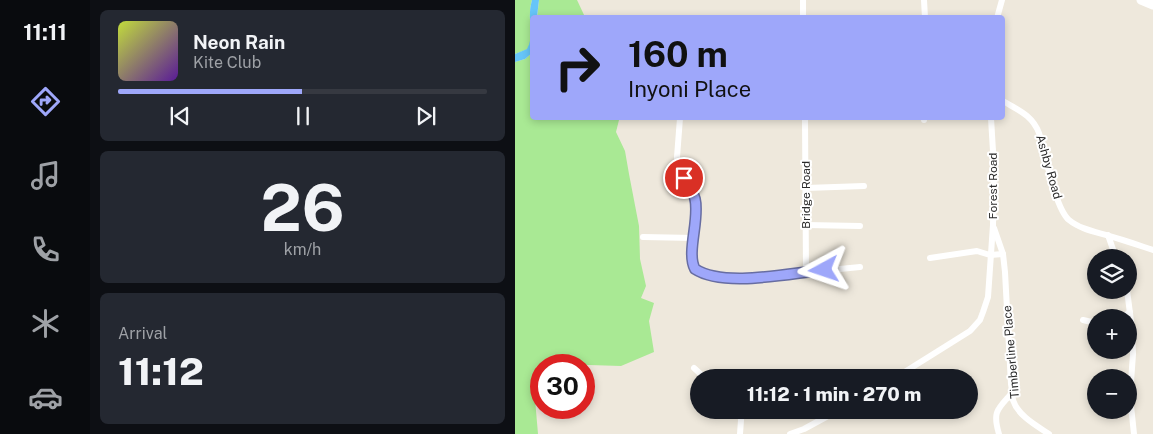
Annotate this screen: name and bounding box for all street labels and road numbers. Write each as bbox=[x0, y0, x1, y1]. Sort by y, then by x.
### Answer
street label: Ashby Road bbox=[1033, 133, 1065, 201]
street label: Forest Road bbox=[986, 152, 1000, 220]
street label: Bridge Road bbox=[799, 161, 813, 229]
street label: Timberline Place bbox=[1000, 305, 1022, 399]

